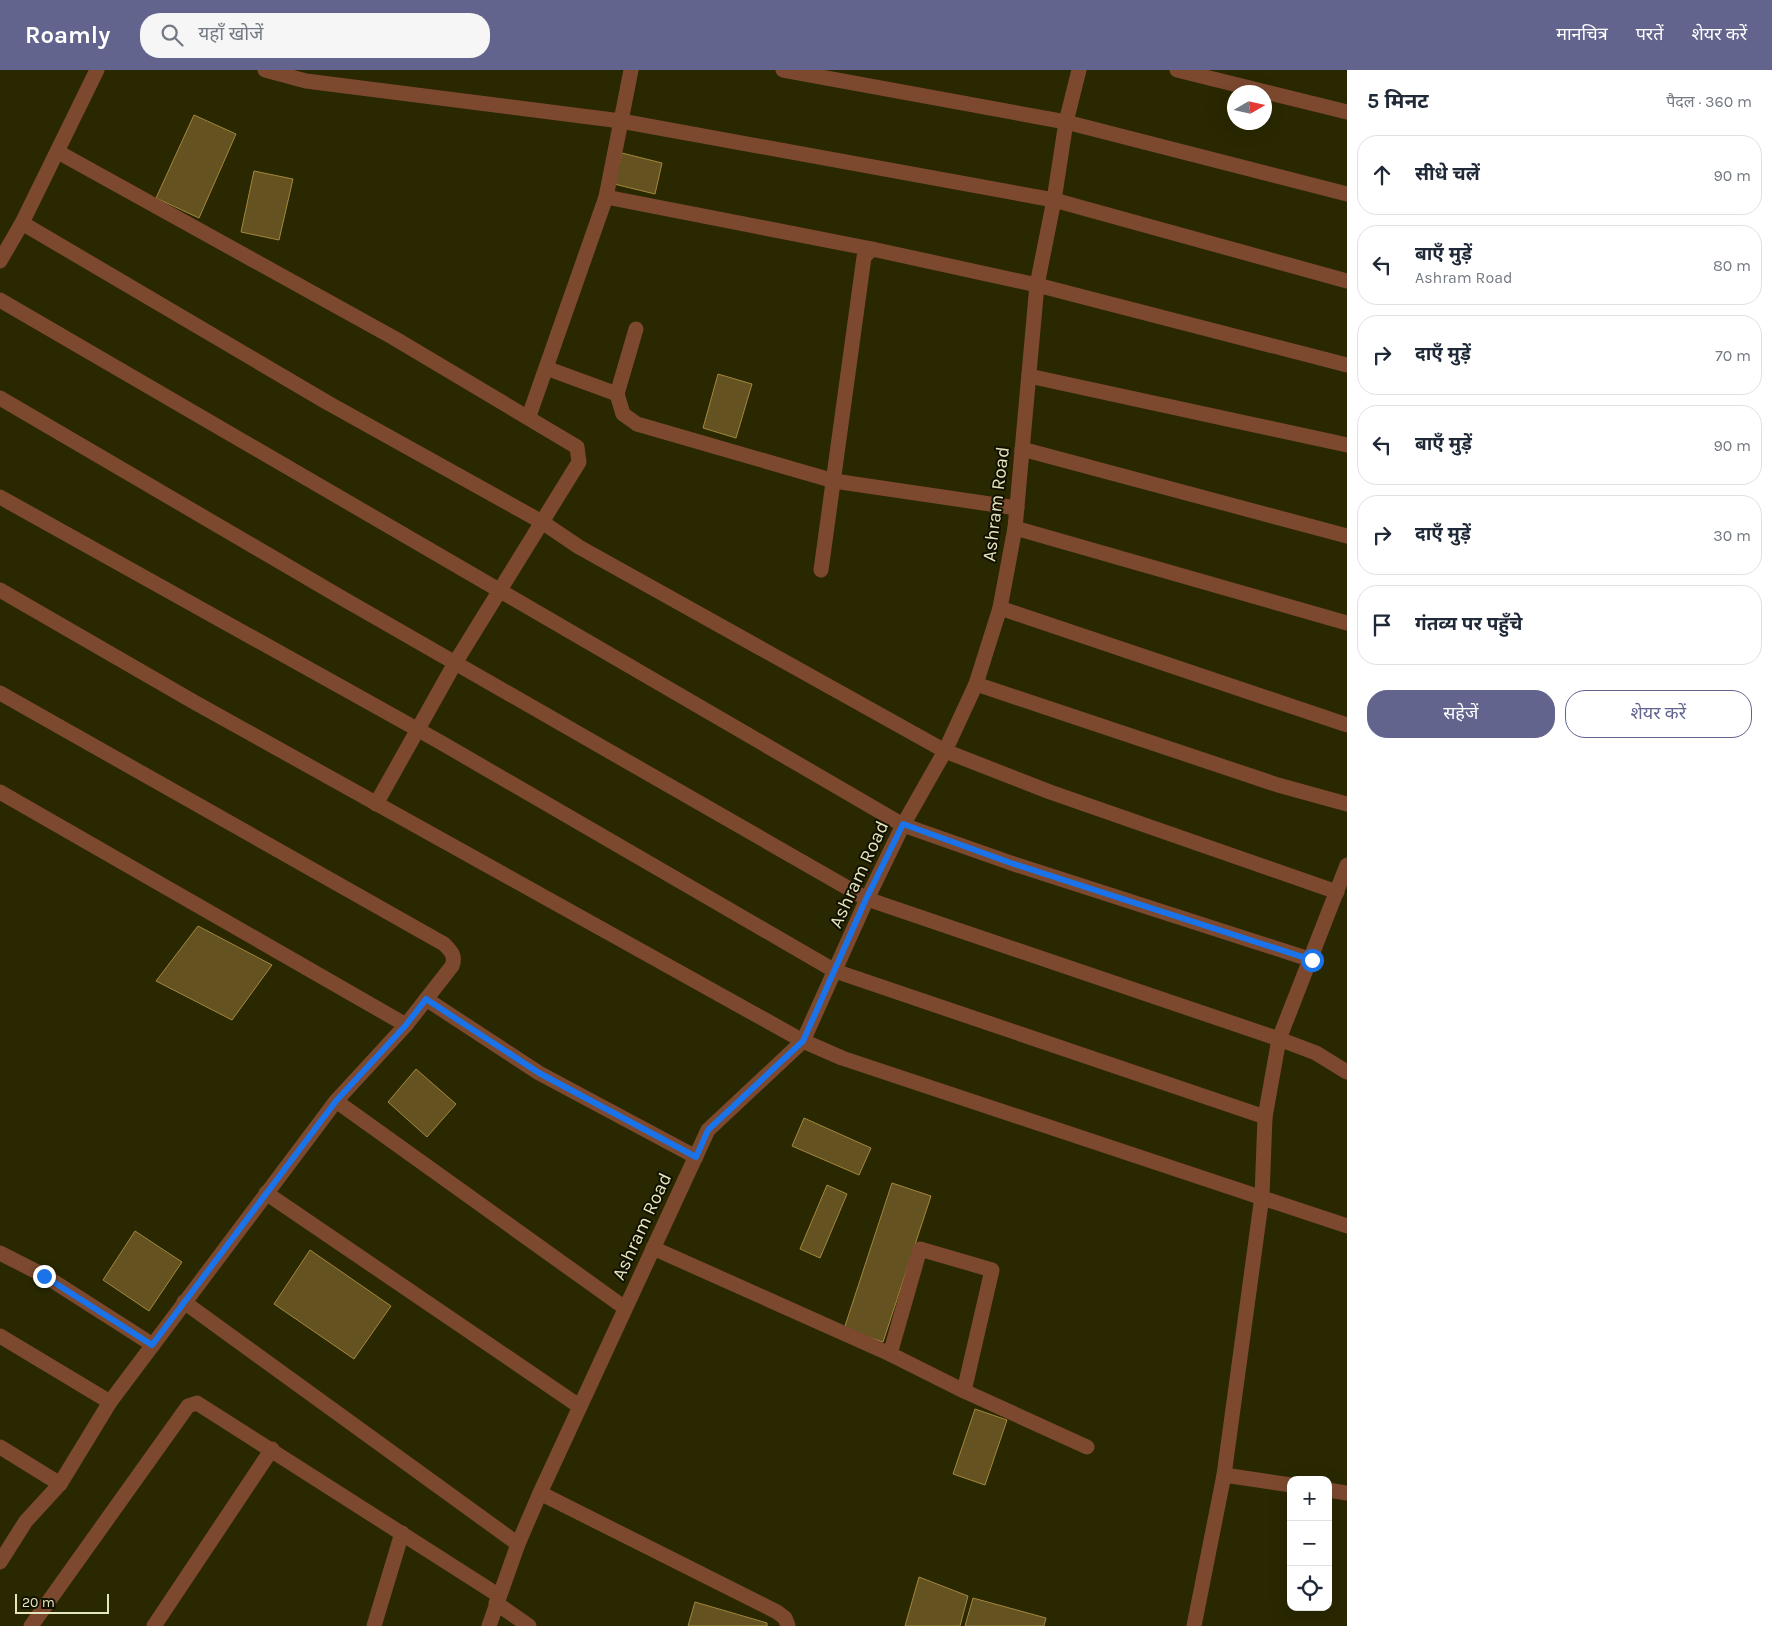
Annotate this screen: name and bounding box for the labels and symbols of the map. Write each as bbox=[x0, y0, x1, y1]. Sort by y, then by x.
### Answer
north arrow bbox=[1227, 85, 1272, 130]
street label: Ashram Road bbox=[978, 445, 1014, 563]
street label: Ashram Road bbox=[824, 817, 893, 932]
route start bbox=[1301, 949, 1324, 972]
street label: Ashram Road bbox=[607, 1169, 676, 1284]
route end bbox=[33, 1265, 56, 1288]
scale bar bbox=[15, 1591, 109, 1614]

